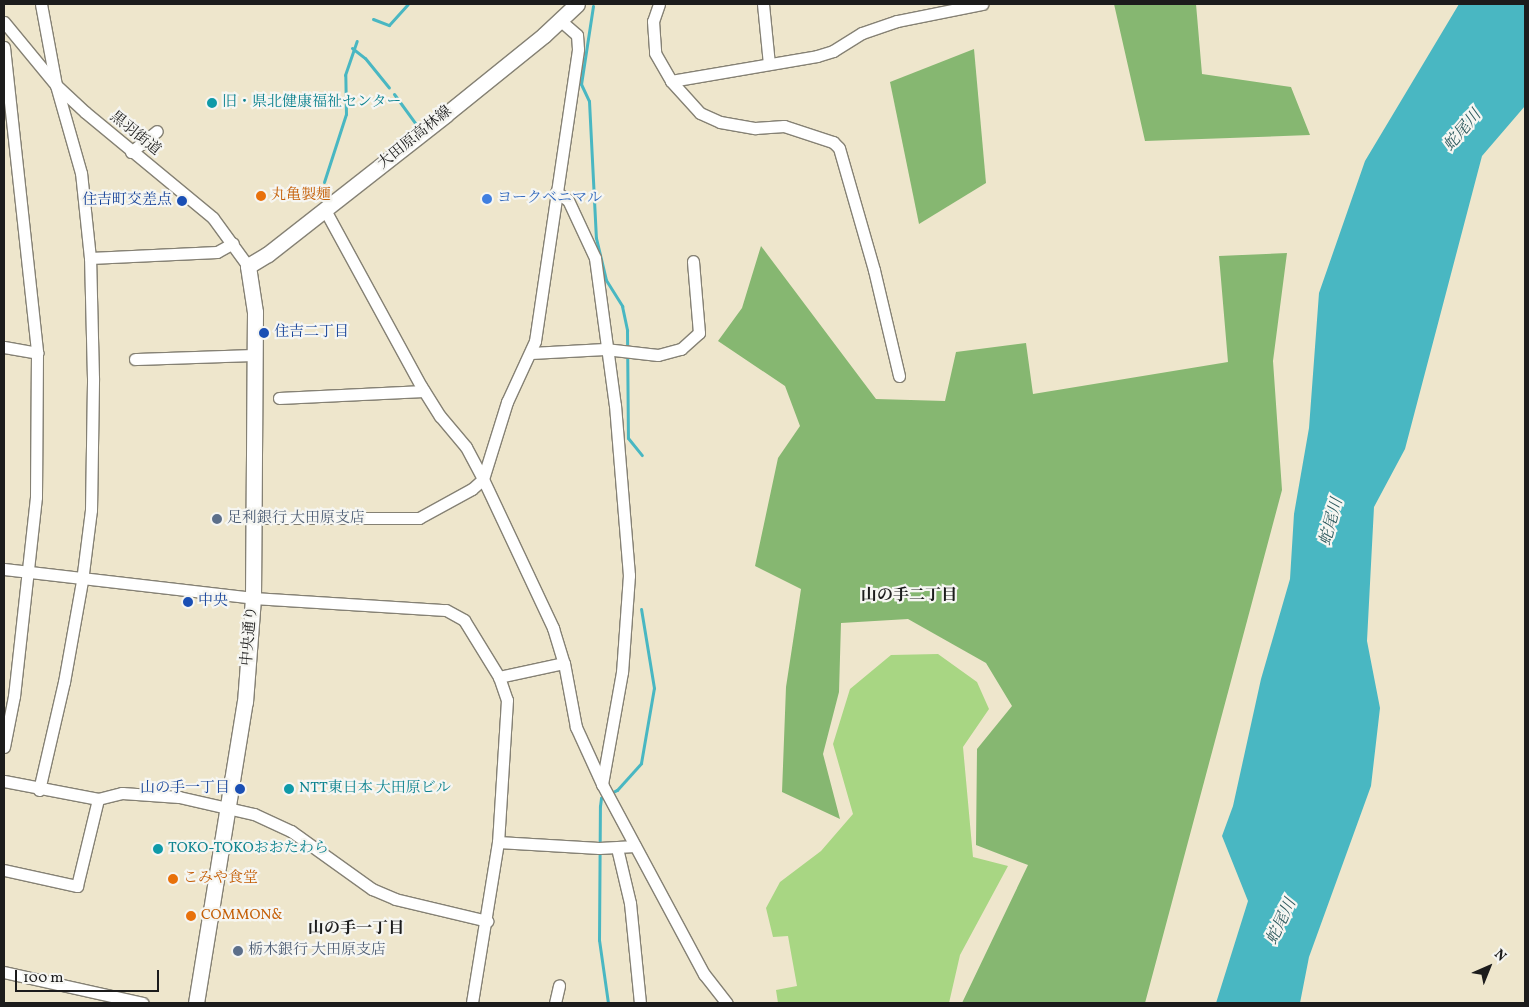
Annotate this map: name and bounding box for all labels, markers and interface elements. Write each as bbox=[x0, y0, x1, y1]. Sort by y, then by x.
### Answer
place label: 旧・県北健康福祉センター bbox=[222, 94, 402, 112]
marker: 旧・県北健康福祉センター bbox=[206, 97, 218, 109]
street label: 大田原高林線 bbox=[374, 103, 456, 173]
water label: 蛇尾川 bbox=[1440, 106, 1486, 156]
street label: 黒羽街道 bbox=[106, 108, 164, 160]
place label: 丸亀製麺 bbox=[271, 187, 331, 205]
marker: 丸亀製麺 bbox=[255, 190, 267, 202]
place label: ヨークベニマル bbox=[497, 190, 602, 208]
place label: 住吉町交差点 bbox=[82, 192, 172, 210]
marker: ヨークベニマル bbox=[481, 193, 493, 205]
marker: 住吉町交差点 bbox=[176, 195, 188, 207]
place label: 住吉二丁目 bbox=[274, 324, 349, 342]
marker: 住吉二丁目 bbox=[258, 327, 270, 339]
water label: 蛇尾川 bbox=[1317, 496, 1347, 548]
place label: 足利銀行 大田原支店 bbox=[227, 510, 365, 528]
marker: 足利銀行 大田原支店 bbox=[211, 513, 223, 525]
district label: 山の手二丁目 bbox=[861, 586, 957, 606]
place label: 中央 bbox=[198, 593, 228, 611]
marker: 中央 bbox=[182, 596, 194, 608]
street label: 中央通り bbox=[238, 605, 262, 667]
place label: 山の手一丁目 bbox=[140, 780, 230, 798]
place label: NTT東日本 大田原ビル bbox=[299, 780, 451, 798]
marker: 山の手一丁目 bbox=[234, 783, 246, 795]
marker: NTT東日本 大田原ビル bbox=[283, 783, 295, 795]
place label: TOKO-TOKOおおたわら bbox=[168, 840, 329, 858]
marker: TOKO-TOKOおおたわら bbox=[152, 843, 164, 855]
place label: こみや食堂 bbox=[183, 870, 258, 888]
marker: こみや食堂 bbox=[167, 873, 179, 885]
water label: 蛇尾川 bbox=[1263, 896, 1301, 948]
place label: COMMON& bbox=[201, 907, 283, 925]
marker: COMMON& bbox=[185, 910, 197, 922]
district label: 山の手一丁目 bbox=[308, 919, 404, 939]
place label: 栃木銀行 大田原支店 bbox=[248, 942, 386, 960]
north arrow bbox=[1464, 942, 1514, 992]
marker: 栃木銀行 大田原支店 bbox=[232, 945, 244, 957]
text: N bbox=[1490, 945, 1510, 966]
scale bar bbox=[18, 960, 161, 992]
text: 100 m bbox=[23, 968, 63, 989]

